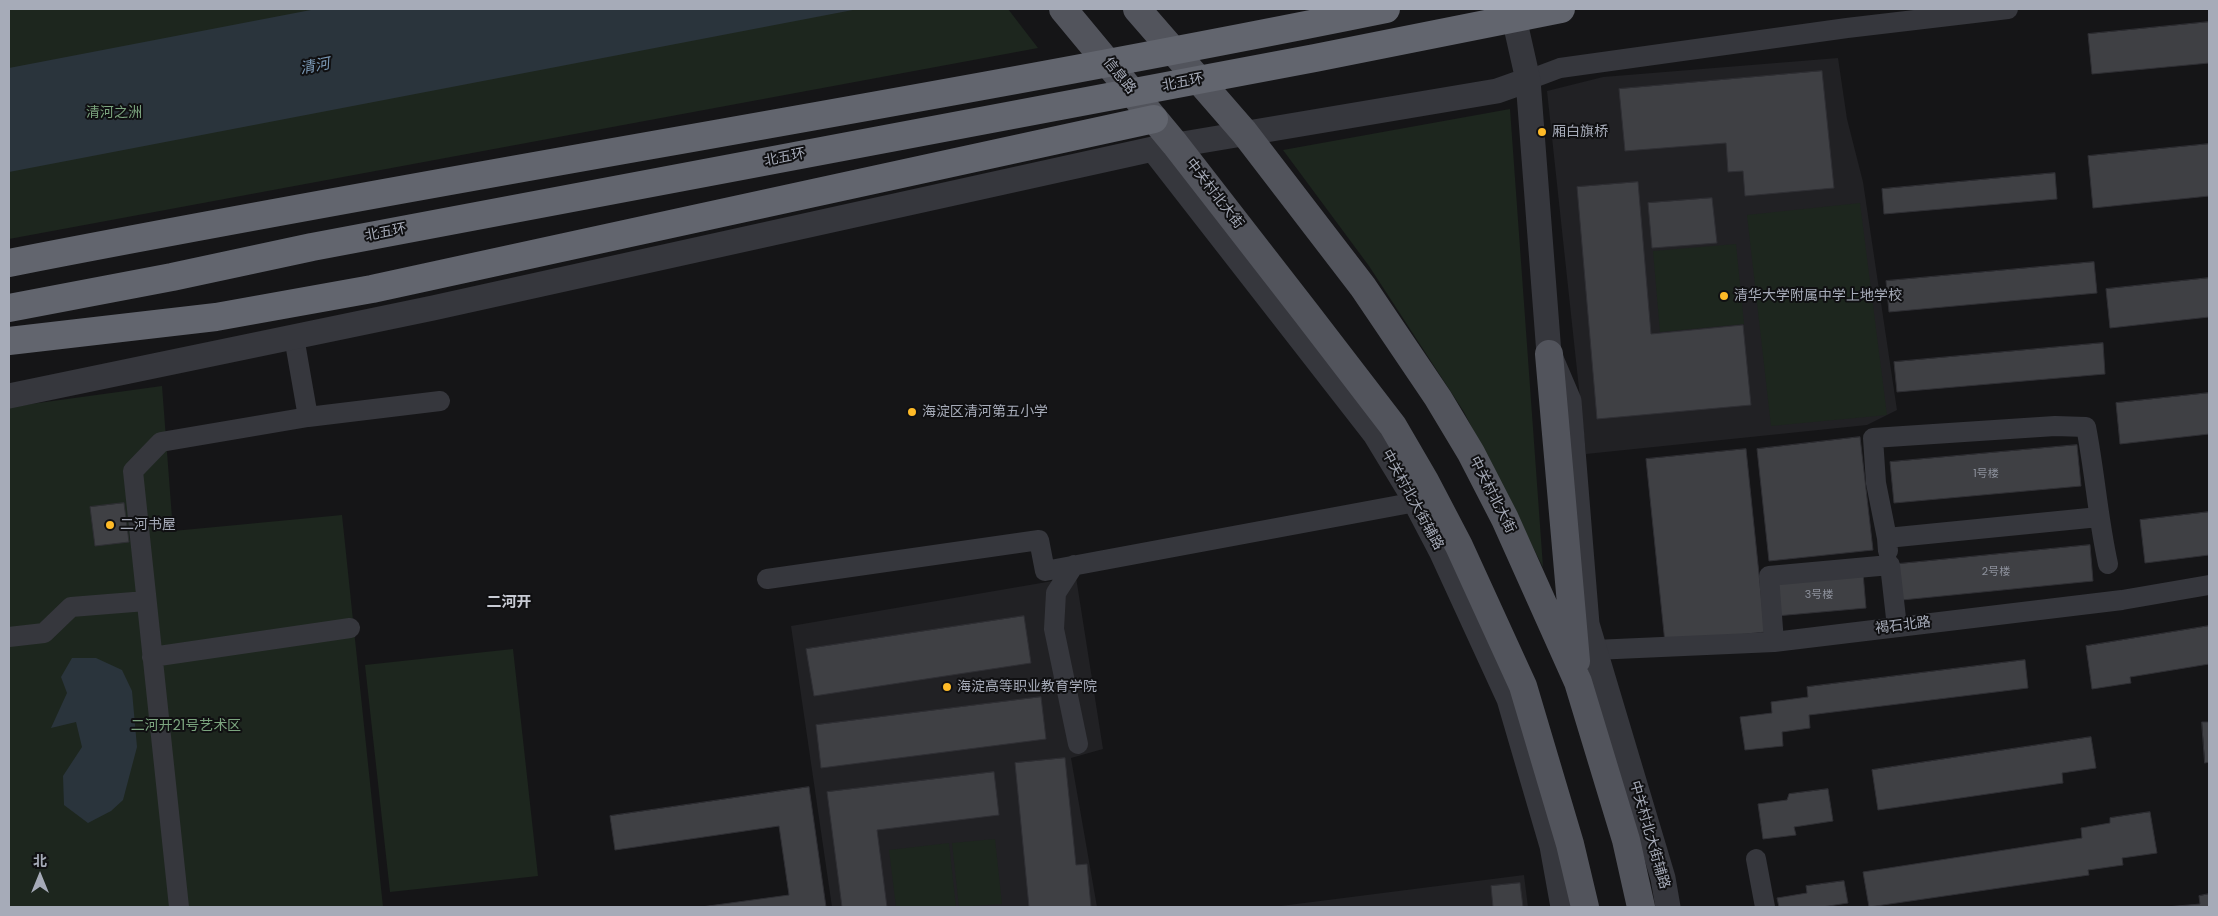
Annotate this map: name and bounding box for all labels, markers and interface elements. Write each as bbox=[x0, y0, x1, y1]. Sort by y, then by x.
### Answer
street label: 信息路 bbox=[1099, 54, 1139, 98]
water label: 清河 bbox=[299, 55, 331, 79]
street label: 北五环 bbox=[1161, 71, 1205, 95]
park label: 清河之洲 bbox=[86, 105, 142, 121]
place label: 厢白旗桥 bbox=[1552, 124, 1608, 140]
marker: 厢白旗桥 bbox=[1536, 126, 1548, 138]
street label: 北五环 bbox=[763, 146, 807, 170]
street label: 中关村北大街 bbox=[1182, 156, 1246, 232]
street label: 北五环 bbox=[364, 221, 408, 245]
place label: 清华大学附属中学上地学校 bbox=[1734, 288, 1902, 304]
marker: 清华大学附属中学上地学校 bbox=[1718, 290, 1730, 302]
place label: 海淀区清河第五小学 bbox=[922, 404, 1048, 420]
marker: 海淀区清河第五小学 bbox=[906, 406, 918, 418]
street label: 中关村北大街辅路 bbox=[1378, 447, 1446, 553]
street label: 中关村北大街 bbox=[1465, 454, 1519, 536]
house number: 1号楼 bbox=[1973, 467, 1999, 481]
place label: 二河书屋 bbox=[120, 517, 176, 533]
marker: 二河书屋 bbox=[104, 519, 116, 531]
house number: 2号楼 bbox=[1982, 565, 2010, 579]
house number: 3号楼 bbox=[1805, 588, 1833, 602]
district label: 二河开 bbox=[487, 594, 531, 612]
street label: 褐石北路 bbox=[1874, 614, 1932, 638]
place label: 海淀高等职业教育学院 bbox=[957, 679, 1097, 695]
marker: 海淀高等职业教育学院 bbox=[941, 681, 953, 693]
park label: 二河开21号艺术区 bbox=[131, 718, 241, 734]
street label: 中关村北大街辅路 bbox=[1625, 779, 1673, 891]
north arrow bbox=[15, 851, 65, 901]
text: 北 bbox=[33, 851, 47, 871]

